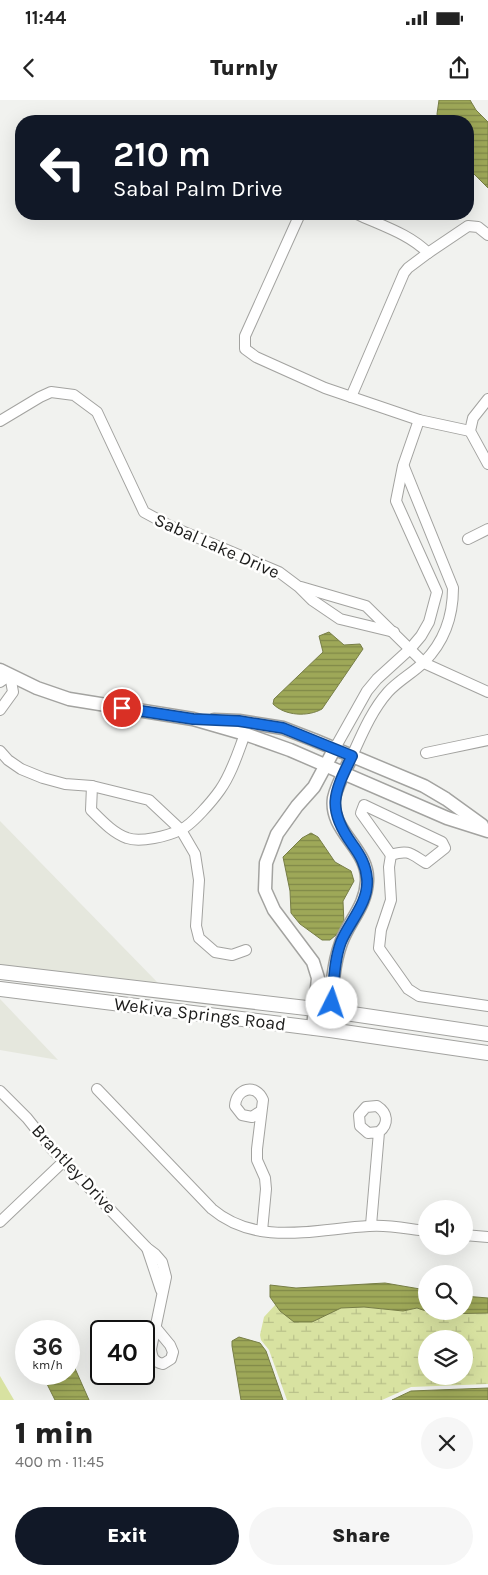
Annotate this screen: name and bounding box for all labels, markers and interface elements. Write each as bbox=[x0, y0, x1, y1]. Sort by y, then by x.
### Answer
text: 11:44 bbox=[25, 7, 66, 29]
icon: back bbox=[15, 54, 43, 82]
icon: share bbox=[445, 54, 473, 82]
text: Turnly bbox=[210, 55, 278, 81]
text: 210 m bbox=[113, 134, 211, 175]
icon: left bbox=[30, 135, 95, 200]
text: Sabal Palm Drive bbox=[113, 176, 283, 202]
street label: Sabal Lake Drive bbox=[151, 509, 283, 583]
pin bbox=[101, 687, 143, 729]
icon: arrive bbox=[108, 694, 136, 722]
position arrow bbox=[305, 976, 357, 1028]
street label: Wekiva Springs Road bbox=[113, 993, 287, 1035]
street label: Brantley Drive bbox=[27, 1120, 121, 1218]
map controls bbox=[418, 1200, 473, 1385]
button: sound bbox=[418, 1200, 473, 1255]
button: search bbox=[418, 1265, 473, 1320]
speed limit sign: 40 bbox=[90, 1320, 155, 1385]
button: layers bbox=[418, 1330, 473, 1385]
text: 36 bbox=[32, 1332, 63, 1361]
text: km/h bbox=[32, 1358, 63, 1372]
text: 1 min bbox=[15, 1415, 94, 1451]
button: close bbox=[421, 1417, 473, 1469]
text: 400 m · 11:45 bbox=[15, 1452, 104, 1471]
button: Exit bbox=[15, 1507, 239, 1565]
button: Share bbox=[249, 1507, 473, 1565]

